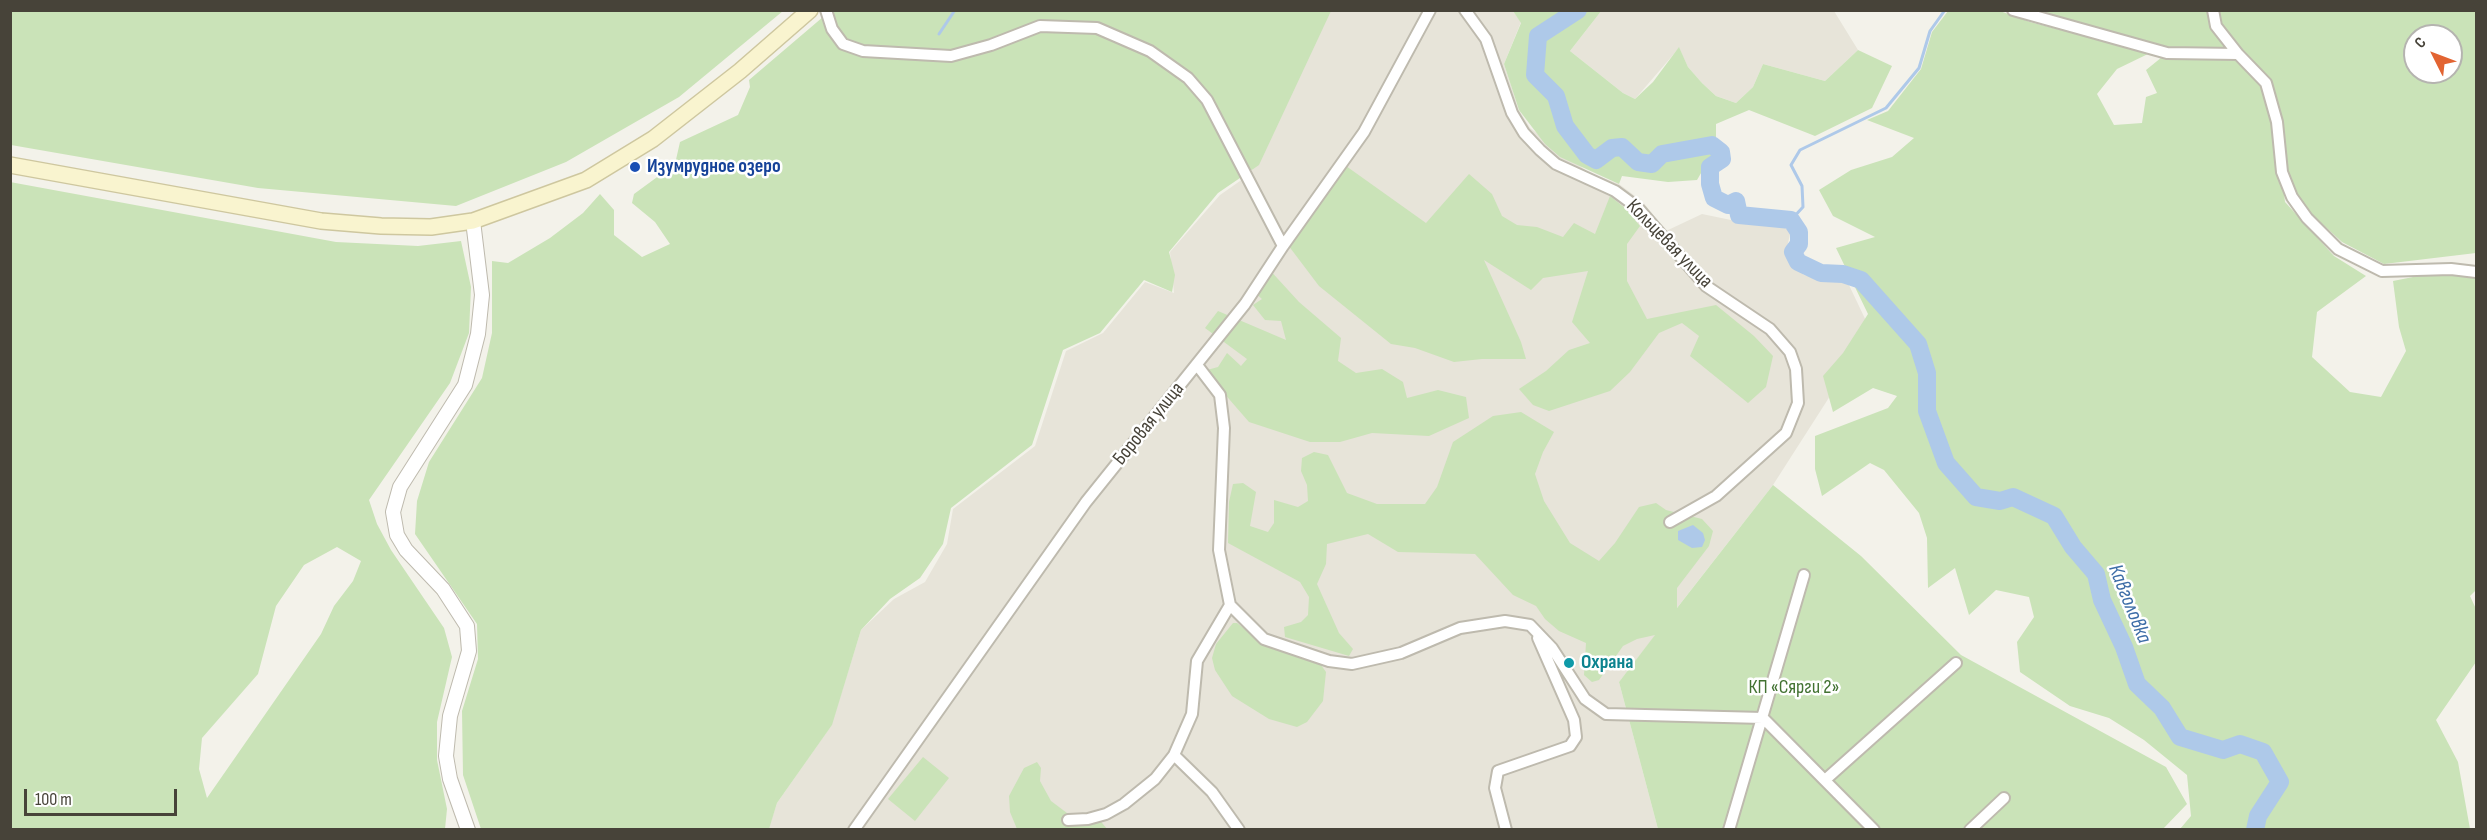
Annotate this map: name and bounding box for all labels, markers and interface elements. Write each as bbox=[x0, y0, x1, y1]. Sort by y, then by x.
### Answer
north arrow bbox=[2403, 24, 2463, 84]
text: С bbox=[2411, 34, 2431, 52]
place label: Изумрудное озеро bbox=[647, 155, 781, 179]
marker: Изумрудное озеро bbox=[628, 160, 642, 174]
street label: Кольцевая улица bbox=[1621, 195, 1717, 293]
street label: Боровая улица bbox=[1108, 378, 1190, 470]
water label: Кавголовка bbox=[2102, 561, 2156, 647]
place label: Охрана bbox=[1581, 651, 1633, 675]
marker: Охрана bbox=[1562, 656, 1576, 670]
park label: КП «Сярги 2» bbox=[1749, 676, 1839, 700]
scale bar bbox=[27, 777, 180, 815]
text: 100 m bbox=[35, 789, 72, 810]

